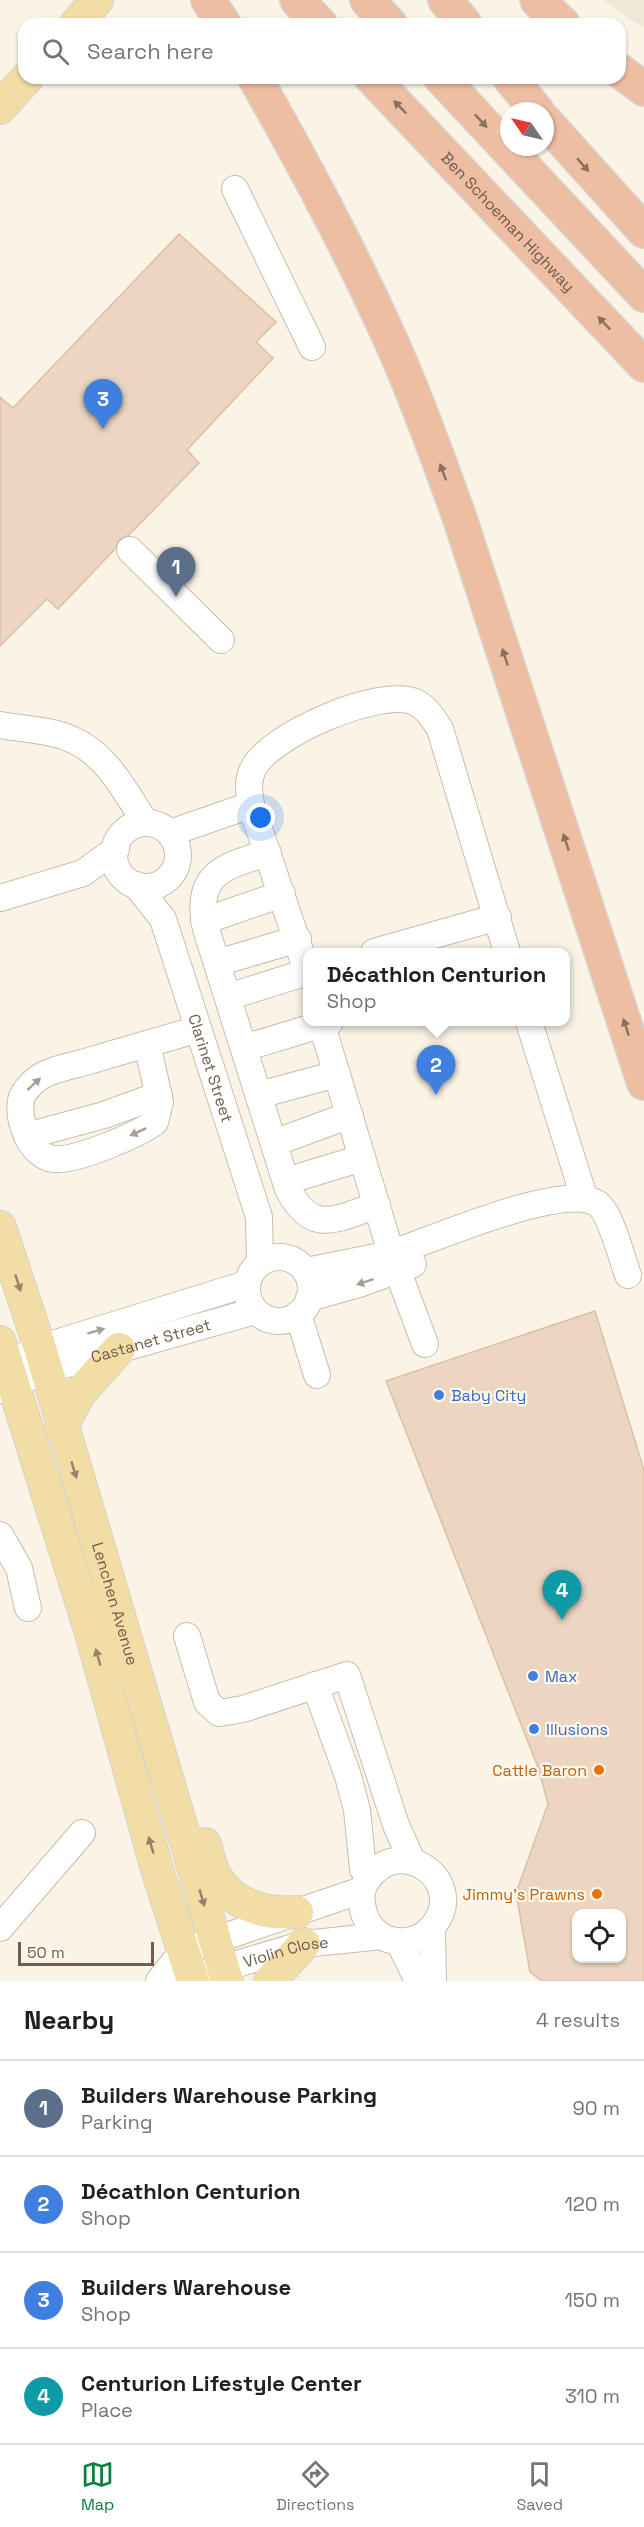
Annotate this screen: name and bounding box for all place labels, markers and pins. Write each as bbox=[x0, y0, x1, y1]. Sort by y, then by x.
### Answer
pin: 3 bbox=[84, 380, 122, 429]
pin: 1 bbox=[156, 548, 195, 597]
pin: 2 bbox=[416, 1046, 456, 1095]
place label: Baby City bbox=[451, 1385, 526, 1406]
marker: Baby City bbox=[432, 1388, 446, 1402]
pin: 4 bbox=[542, 1570, 582, 1620]
place label: Max bbox=[545, 1666, 578, 1687]
marker: Max bbox=[526, 1669, 540, 1683]
place label: Illusions bbox=[546, 1719, 608, 1740]
marker: Illusions bbox=[527, 1722, 541, 1736]
place label: Cattle Baron bbox=[492, 1760, 587, 1781]
marker: Cattle Baron bbox=[592, 1763, 606, 1777]
place label: Jimmy's Prawns bbox=[462, 1884, 585, 1905]
marker: Jimmy's Prawns bbox=[590, 1887, 604, 1901]

